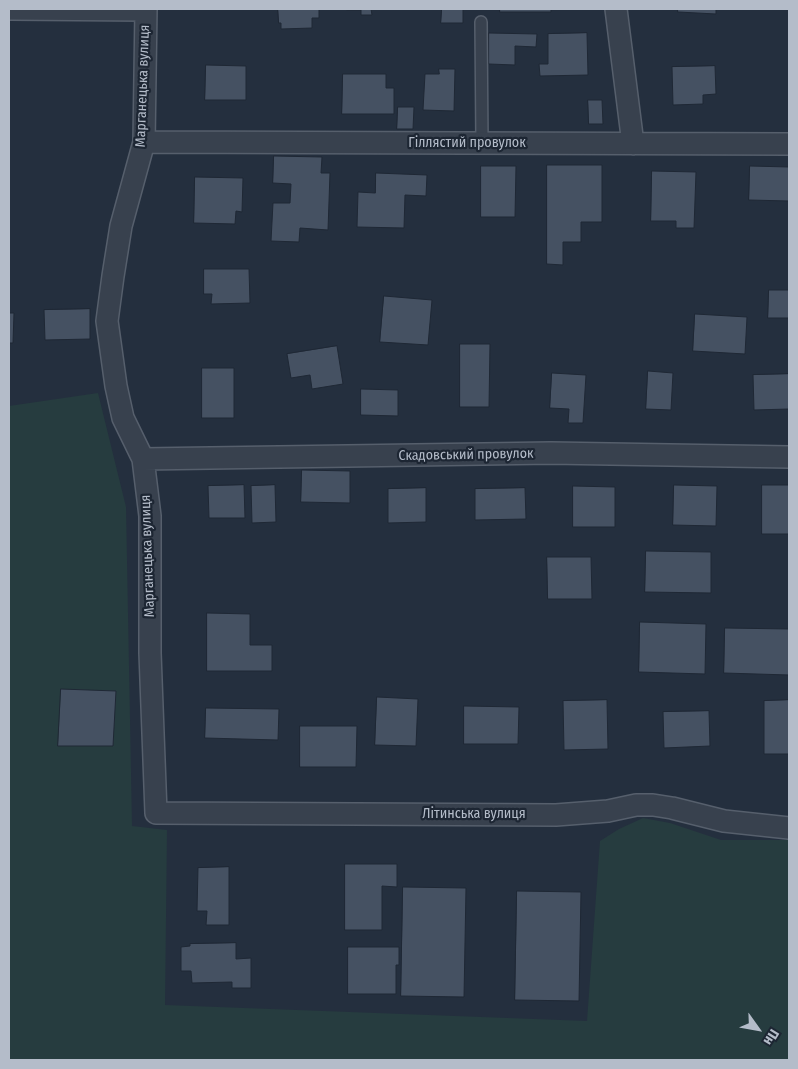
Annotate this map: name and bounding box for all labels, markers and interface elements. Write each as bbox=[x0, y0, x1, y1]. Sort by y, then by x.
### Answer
street label: Марганецька вулиця bbox=[132, 24, 154, 148]
street label: Гіллястий провулок bbox=[408, 135, 526, 151]
street label: Скадовський провулок bbox=[398, 445, 534, 465]
street label: Марганецька вулиця bbox=[137, 494, 159, 618]
street label: Літинська вулиця bbox=[422, 806, 526, 822]
north arrow bbox=[733, 1004, 783, 1054]
text: Пн bbox=[760, 1026, 783, 1048]

